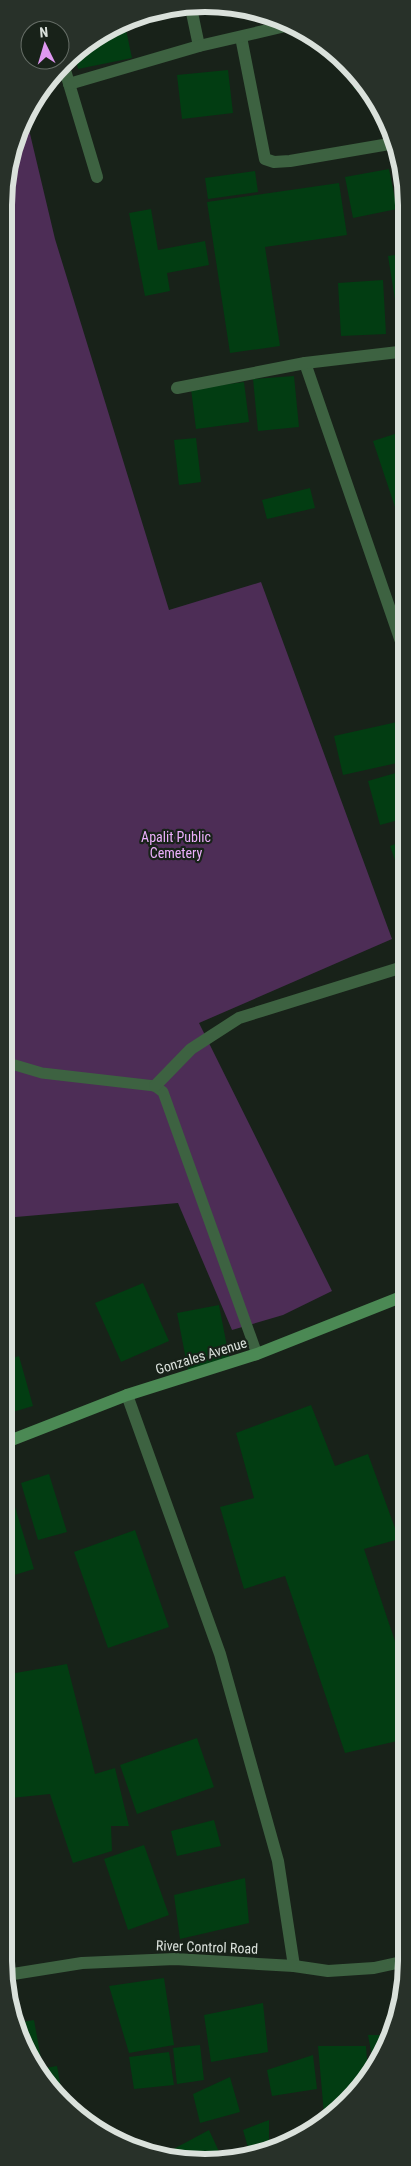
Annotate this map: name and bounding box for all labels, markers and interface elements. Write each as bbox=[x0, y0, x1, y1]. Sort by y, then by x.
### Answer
north arrow bbox=[20, 20, 70, 70]
text: N bbox=[39, 24, 49, 40]
park label: Apalit Public Cemetery bbox=[141, 829, 211, 861]
street label: Gonzales Avenue bbox=[153, 1334, 249, 1377]
street label: River Control Road bbox=[156, 1937, 258, 1957]

